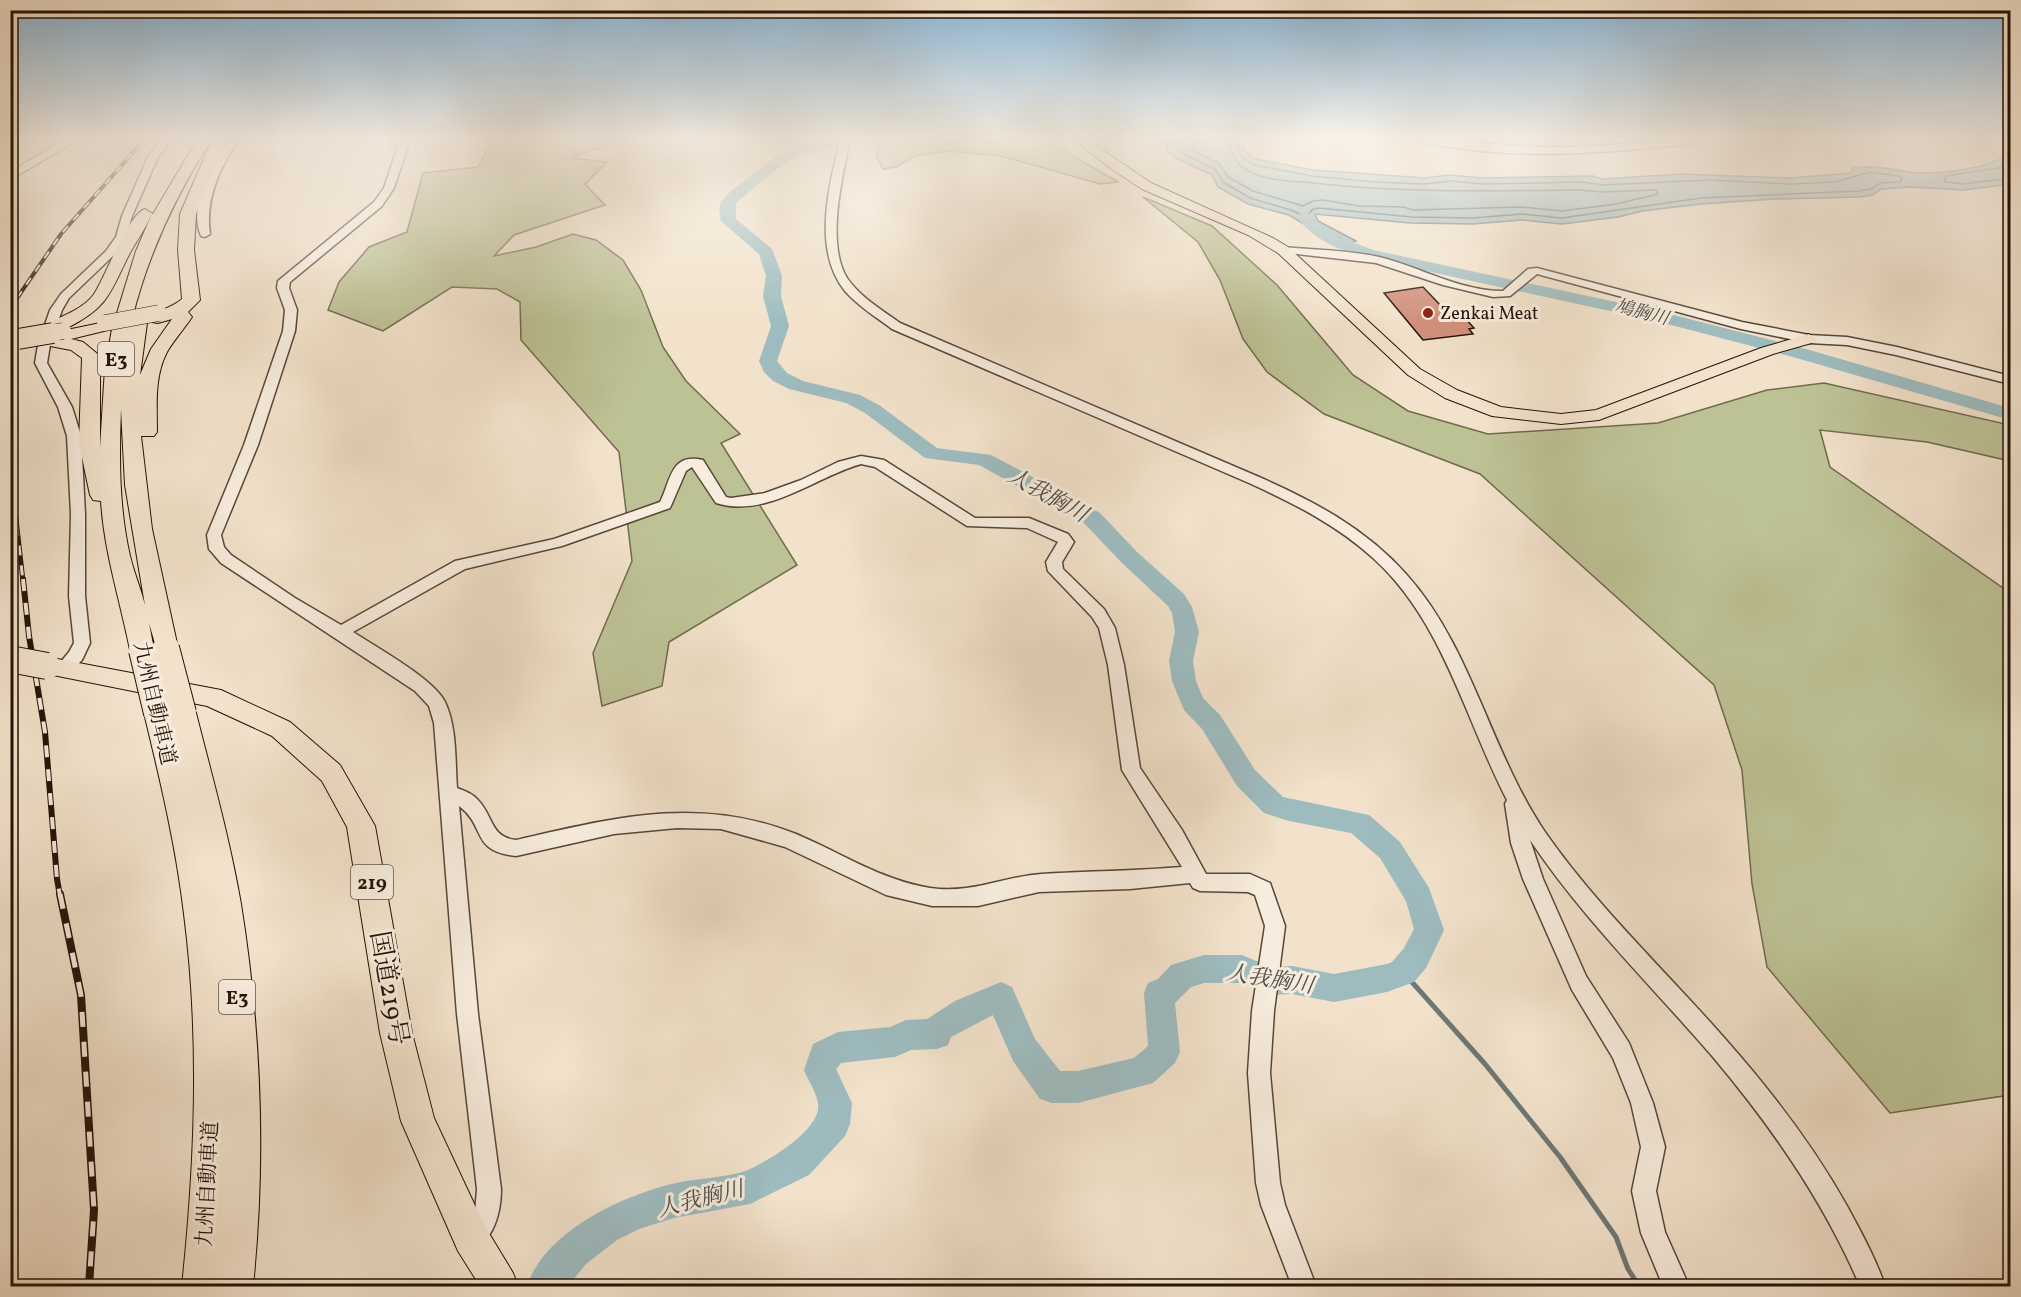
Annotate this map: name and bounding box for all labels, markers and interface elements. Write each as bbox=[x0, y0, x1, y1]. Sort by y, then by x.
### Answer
water label: 鳩胸川 bbox=[1612, 294, 1673, 333]
place label: Zenkai Meat bbox=[1440, 302, 1538, 327]
marker: Zenkai Meat bbox=[1421, 306, 1435, 320]
road number: E3 bbox=[98, 342, 134, 376]
water label: 人我胸川 bbox=[1001, 461, 1095, 532]
street label: 九州自動車道 bbox=[125, 639, 182, 768]
road number: 219 bbox=[351, 865, 393, 899]
street label: 国道219号 bbox=[360, 928, 416, 1048]
water label: 人我胸川 bbox=[1224, 958, 1317, 1003]
road number: E3 bbox=[219, 980, 255, 1014]
street label: 九州自動車道 bbox=[191, 1120, 226, 1248]
water label: 人我胸川 bbox=[654, 1174, 749, 1226]

